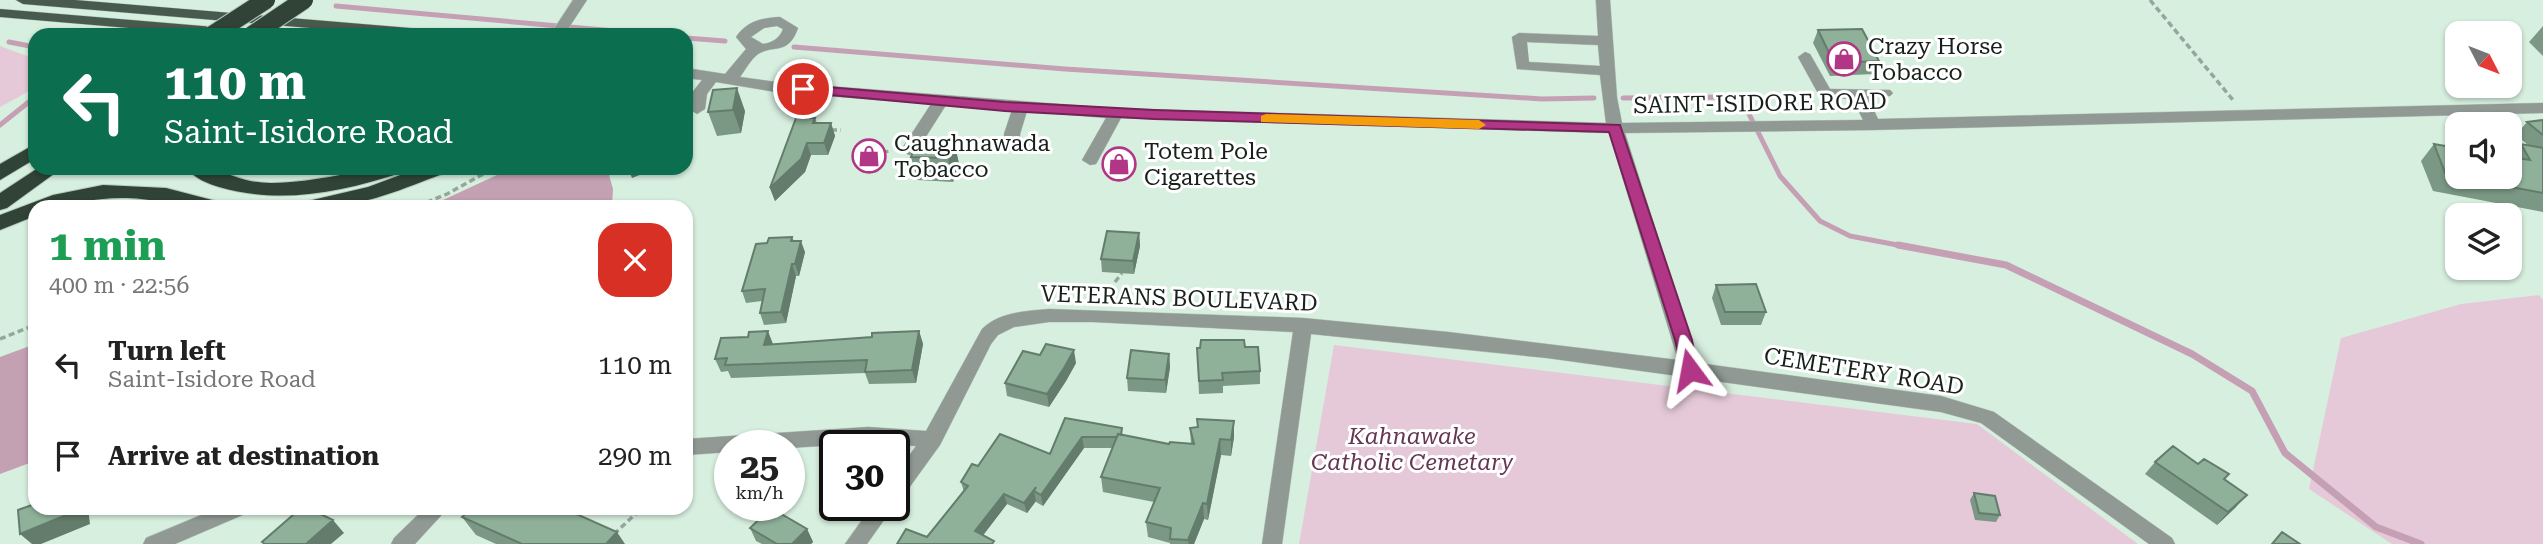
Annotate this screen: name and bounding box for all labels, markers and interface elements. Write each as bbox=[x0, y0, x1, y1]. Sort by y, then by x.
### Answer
north arrow bbox=[2445, 21, 2522, 98]
map controls bbox=[2445, 21, 2522, 280]
place label: Crazy Horse Tobacco bbox=[1868, 33, 2003, 86]
shop icon: Crazy Horse Tobacco bbox=[1825, 40, 1863, 78]
text: 110 m bbox=[164, 54, 306, 111]
icon: left bbox=[49, 56, 140, 147]
pin bbox=[773, 59, 833, 119]
icon: arrive bbox=[784, 70, 822, 108]
street label: SAINT-ISIDORE ROAD bbox=[1633, 88, 1887, 119]
button: sound bbox=[2445, 112, 2522, 189]
text: Saint-Isidore Road bbox=[164, 113, 453, 151]
place label: Caughnawada Tobacco bbox=[894, 130, 1051, 183]
shop icon: Caughnawada Tobacco bbox=[850, 137, 888, 175]
place label: Totem Pole Cigarettes bbox=[1144, 138, 1268, 191]
shop icon: Totem Pole Cigarettes bbox=[1100, 145, 1138, 183]
button: layers bbox=[2445, 203, 2522, 280]
text: 1 min bbox=[49, 221, 166, 270]
button: close bbox=[598, 223, 672, 297]
text: 400 m · 22:56 bbox=[49, 272, 189, 299]
street label: VETERANS BOULEVARD bbox=[1040, 280, 1318, 317]
position arrow bbox=[1653, 333, 1727, 407]
text: Turn left bbox=[108, 336, 226, 366]
street label: CEMETERY ROAD bbox=[1762, 342, 1966, 401]
icon: left bbox=[49, 346, 87, 384]
text: 110 m bbox=[598, 350, 672, 380]
text: Saint-Isidore Road bbox=[108, 366, 316, 393]
park label: Kahnawake Catholic Cemetary bbox=[1311, 423, 1514, 476]
speed limit sign: 30 bbox=[819, 430, 910, 521]
icon: arrive bbox=[49, 437, 87, 475]
text: Arrive at destination bbox=[108, 441, 379, 471]
text: 290 m bbox=[598, 441, 672, 471]
text: 25 bbox=[740, 446, 779, 487]
text: km/h bbox=[735, 482, 784, 503]

